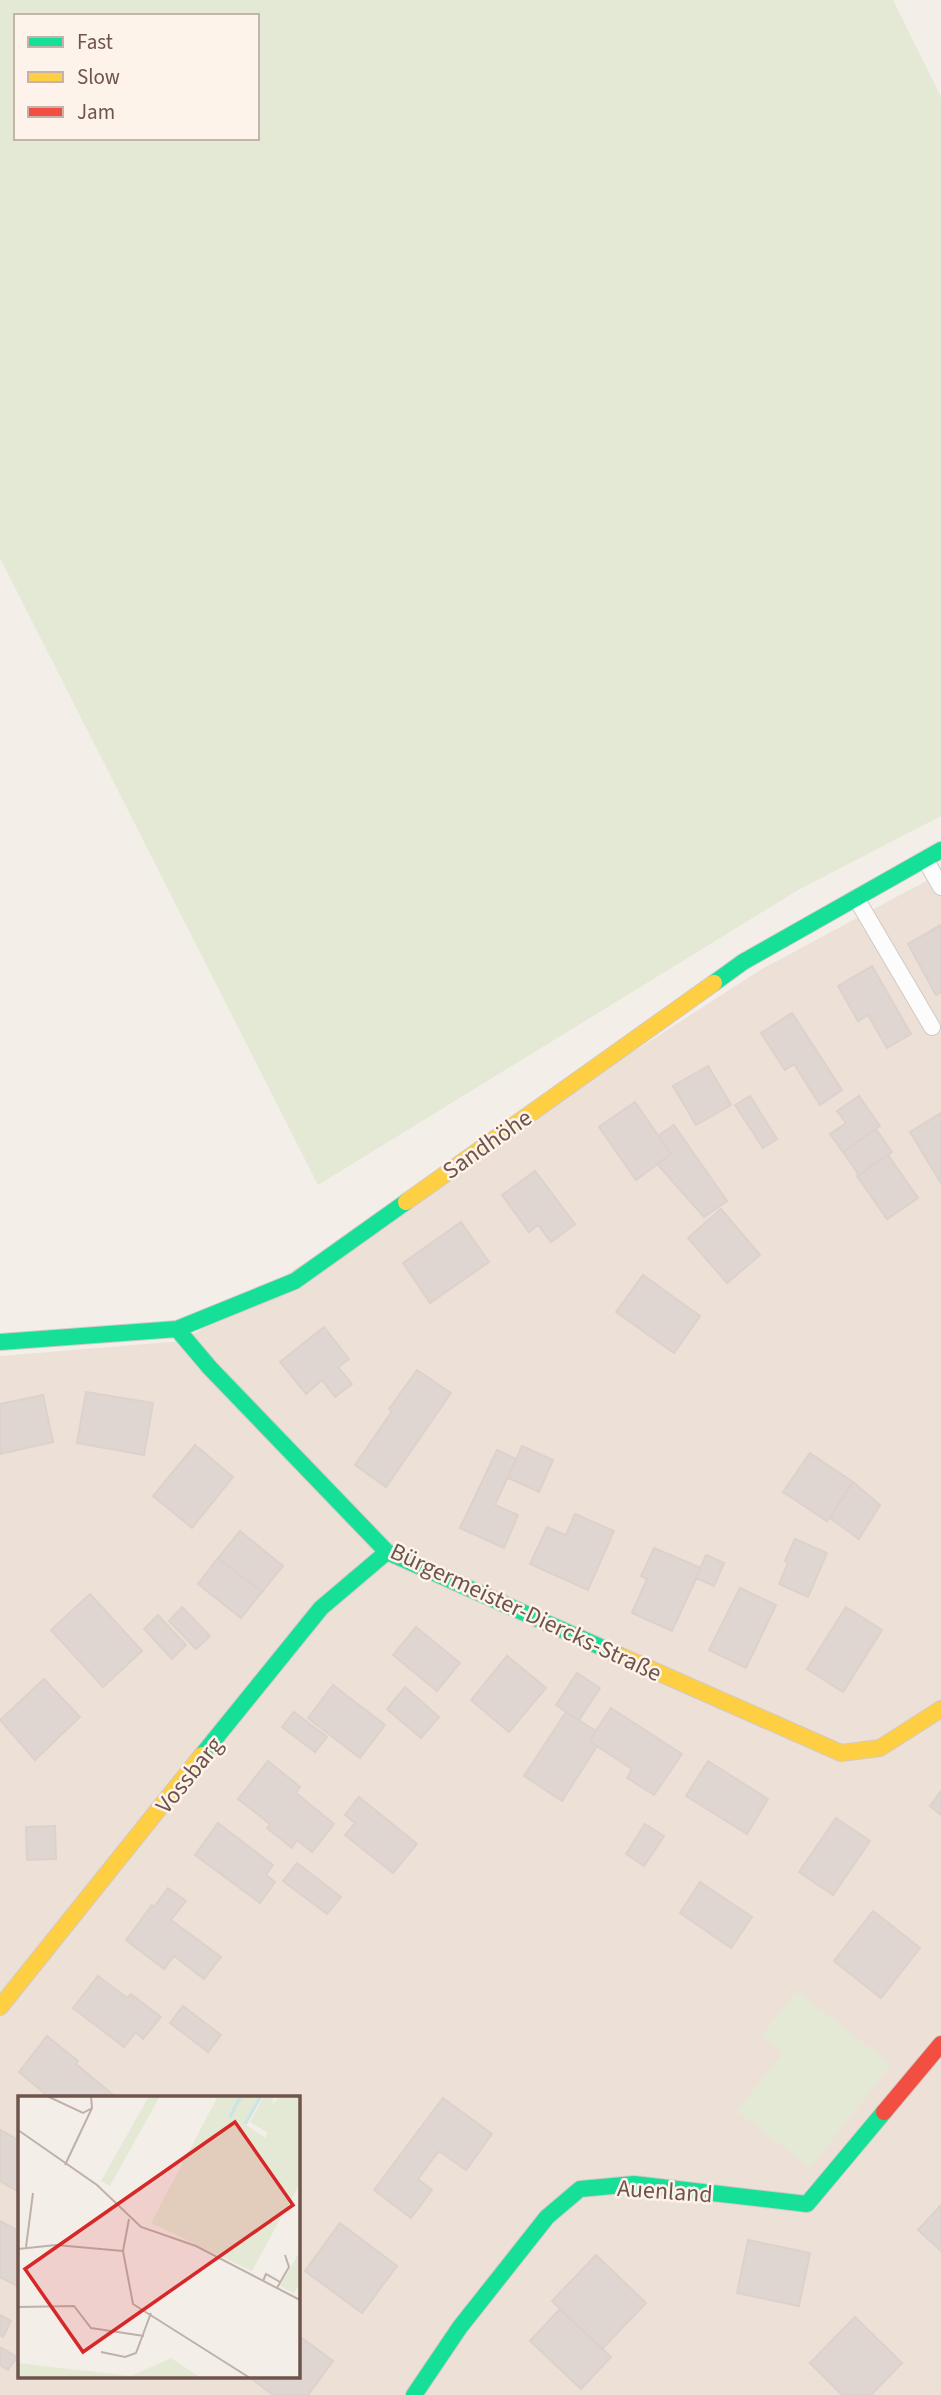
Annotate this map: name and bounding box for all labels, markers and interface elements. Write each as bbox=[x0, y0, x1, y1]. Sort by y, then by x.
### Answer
legend bbox=[14, 14, 259, 140]
text: Fast bbox=[77, 27, 113, 57]
text: Slow bbox=[77, 62, 120, 92]
text: Jam bbox=[77, 97, 115, 127]
street label: Sandhöhe bbox=[435, 1101, 539, 1188]
street label: Bürgermeister-Diercks-Straße bbox=[384, 1534, 667, 1691]
street label: Vossbarg bbox=[147, 1729, 231, 1821]
inset map bbox=[18, 2096, 299, 2378]
street label: Auenland bbox=[616, 2171, 714, 2212]

